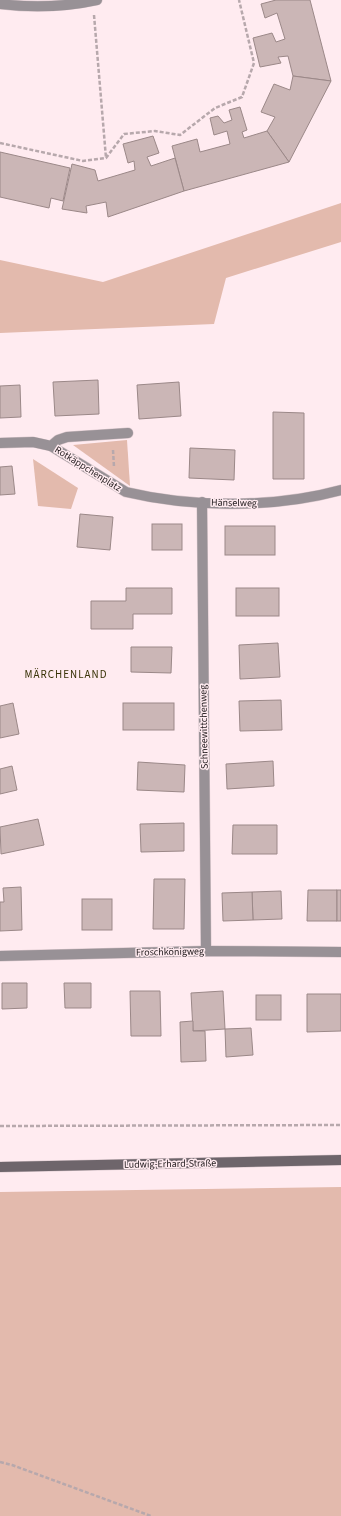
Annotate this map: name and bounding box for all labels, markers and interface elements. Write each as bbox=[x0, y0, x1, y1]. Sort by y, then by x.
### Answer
street label: Rotkäppchenplatz bbox=[52, 443, 124, 495]
street label: Hänselweg bbox=[211, 496, 257, 510]
district label: MÄRCHENLAND bbox=[25, 667, 107, 682]
street label: Schneewittchenweg bbox=[196, 685, 212, 769]
street label: Froschkönigweg bbox=[136, 944, 204, 960]
street label: Ludwig-Erhard-Straße bbox=[124, 1156, 216, 1172]

